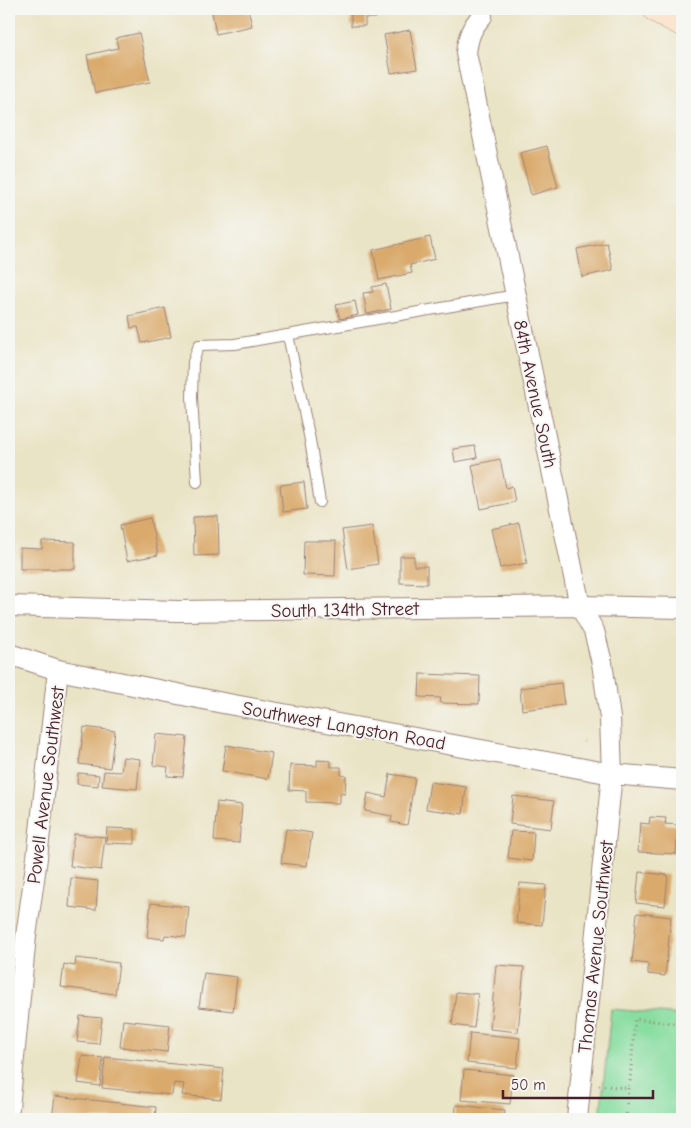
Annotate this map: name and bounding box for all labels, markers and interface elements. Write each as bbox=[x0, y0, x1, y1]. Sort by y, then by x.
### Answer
street label: 84th Avenue South bbox=[509, 318, 561, 470]
street label: South 134th Street bbox=[271, 598, 420, 622]
street label: Powell Avenue Southwest bbox=[23, 685, 69, 885]
street label: Southwest Langston Road bbox=[240, 697, 447, 755]
street label: Thomas Avenue Southwest bbox=[574, 839, 618, 1055]
scale bar bbox=[503, 1068, 654, 1100]
text: 50 m bbox=[511, 1076, 546, 1094]

